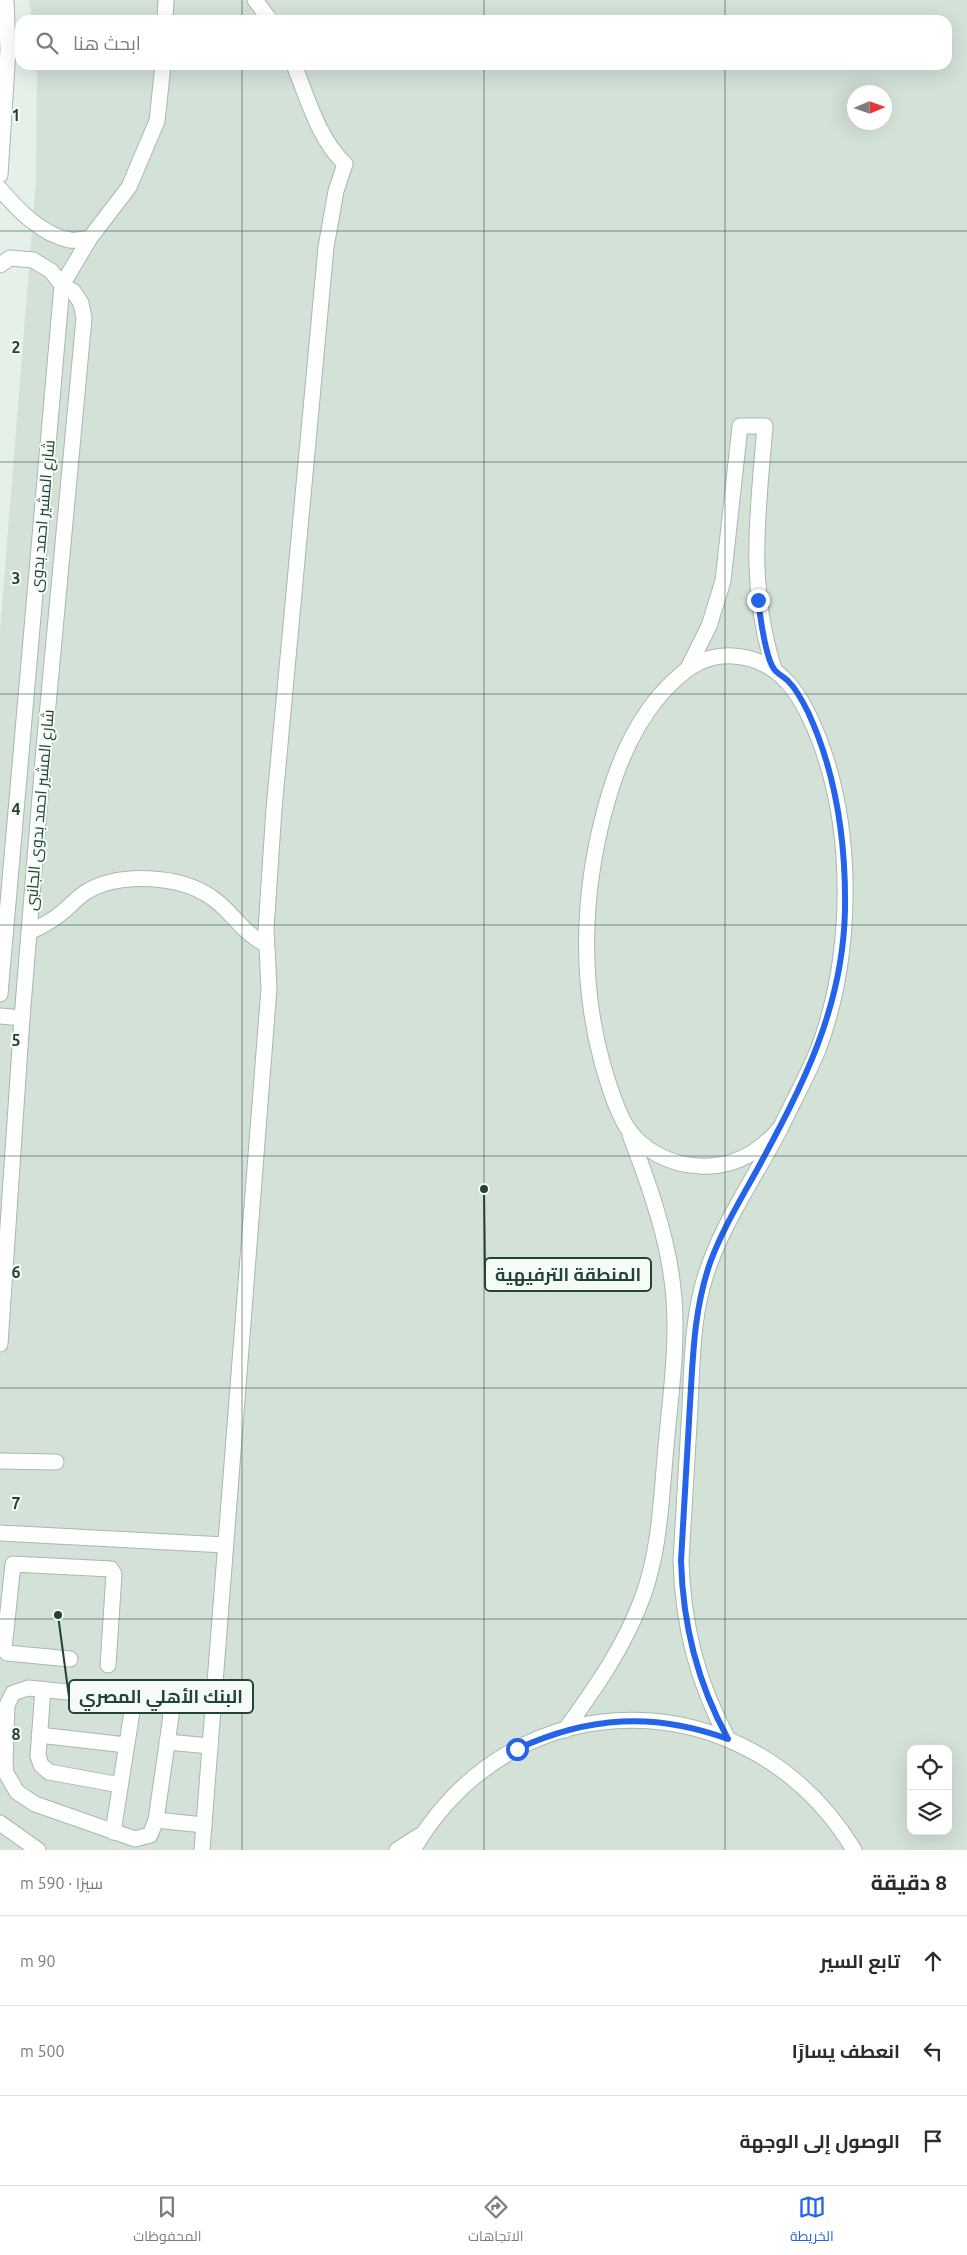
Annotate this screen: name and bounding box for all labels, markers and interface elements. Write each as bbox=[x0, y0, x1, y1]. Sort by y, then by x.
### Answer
search box bbox=[15, 15, 952, 70]
icon: search bbox=[33, 29, 61, 57]
text: ابحث هنا bbox=[73, 32, 141, 54]
north arrow bbox=[847, 85, 892, 130]
text: 1 bbox=[11, 106, 21, 124]
text: 2 bbox=[11, 338, 21, 356]
street label: شارع المشير احمد بدوى bbox=[26, 439, 61, 593]
text: 3 bbox=[11, 569, 21, 587]
route end bbox=[747, 589, 770, 612]
street label: شارع المشير احمد بدوى الجانبى bbox=[21, 709, 60, 912]
text: 4 bbox=[11, 800, 21, 818]
text: 5 bbox=[11, 1031, 21, 1049]
callout: المنطقة الترفيهية bbox=[485, 1258, 651, 1291]
text: 6 bbox=[11, 1263, 21, 1281]
text: المنطقة الترفيهية bbox=[495, 1264, 641, 1286]
text: 7 bbox=[11, 1494, 21, 1512]
callout: البنك الأهلي المصري bbox=[69, 1680, 253, 1713]
text: البنك الأهلي المصري bbox=[79, 1686, 243, 1712]
text: 8 bbox=[11, 1725, 21, 1743]
route start bbox=[506, 1738, 529, 1761]
map controls bbox=[907, 1745, 952, 1835]
button: locate bbox=[907, 1745, 952, 1790]
button: layers bbox=[907, 1790, 952, 1835]
text: 8 دقيقة bbox=[871, 1870, 947, 1894]
text: سيرًا · 590 m bbox=[20, 1874, 103, 1892]
icon: ahead bbox=[919, 1947, 947, 1975]
text: تابع السير bbox=[820, 1950, 900, 1972]
text: 90 m bbox=[20, 1952, 56, 1970]
icon: left bbox=[919, 2037, 947, 2065]
text: انعطف يسارًا bbox=[792, 2040, 900, 2062]
text: 500 m bbox=[20, 2042, 65, 2060]
icon: arrive bbox=[919, 2127, 947, 2155]
text: الوصول إلى الوجهة bbox=[740, 2130, 900, 2152]
tab: المحفوظات bbox=[133, 2193, 201, 2249]
tab: الاتجاهات bbox=[468, 2193, 523, 2249]
tab: الخريطة bbox=[790, 2193, 834, 2249]

